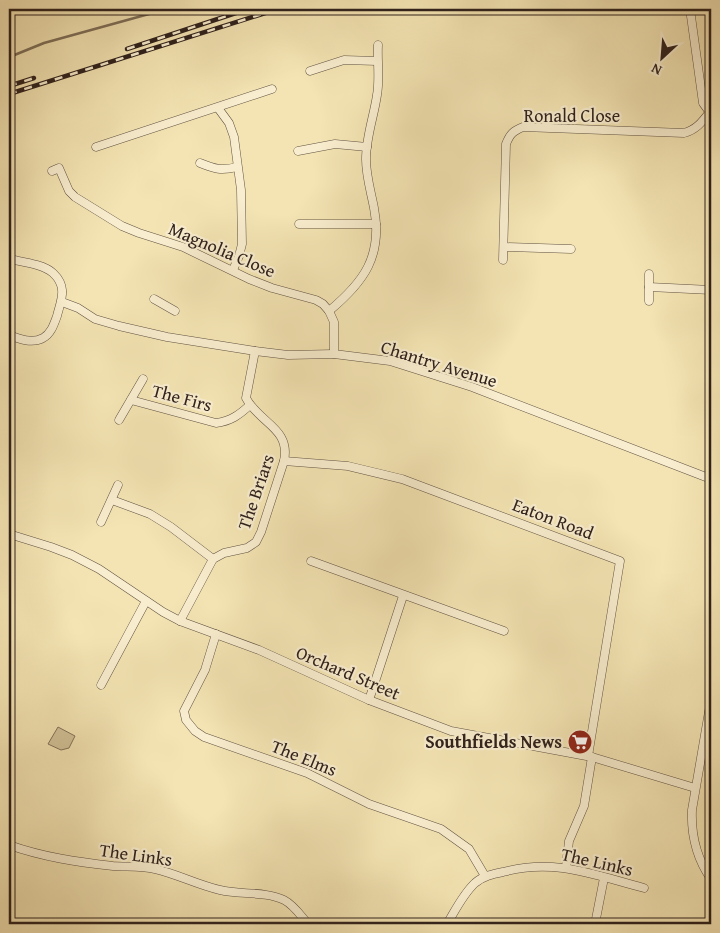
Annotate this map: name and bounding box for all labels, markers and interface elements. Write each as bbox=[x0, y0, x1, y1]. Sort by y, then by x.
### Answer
north arrow bbox=[638, 32, 688, 82]
text: N bbox=[647, 58, 665, 81]
street label: Ronald Close bbox=[524, 102, 620, 129]
street label: Magnolia Close bbox=[165, 215, 280, 284]
street label: Chantry Avenue bbox=[378, 333, 501, 394]
street label: The Firs bbox=[149, 377, 215, 418]
street label: The Briars bbox=[230, 450, 281, 533]
street label: Eaton Road bbox=[509, 491, 598, 546]
street label: Orchard Street bbox=[292, 638, 405, 707]
place label: Southfields News bbox=[425, 728, 562, 755]
supermarket icon: Southfields News bbox=[567, 729, 593, 755]
street label: The Elms bbox=[267, 732, 341, 783]
street label: The Links bbox=[98, 836, 174, 873]
street label: The Links bbox=[559, 840, 636, 883]

